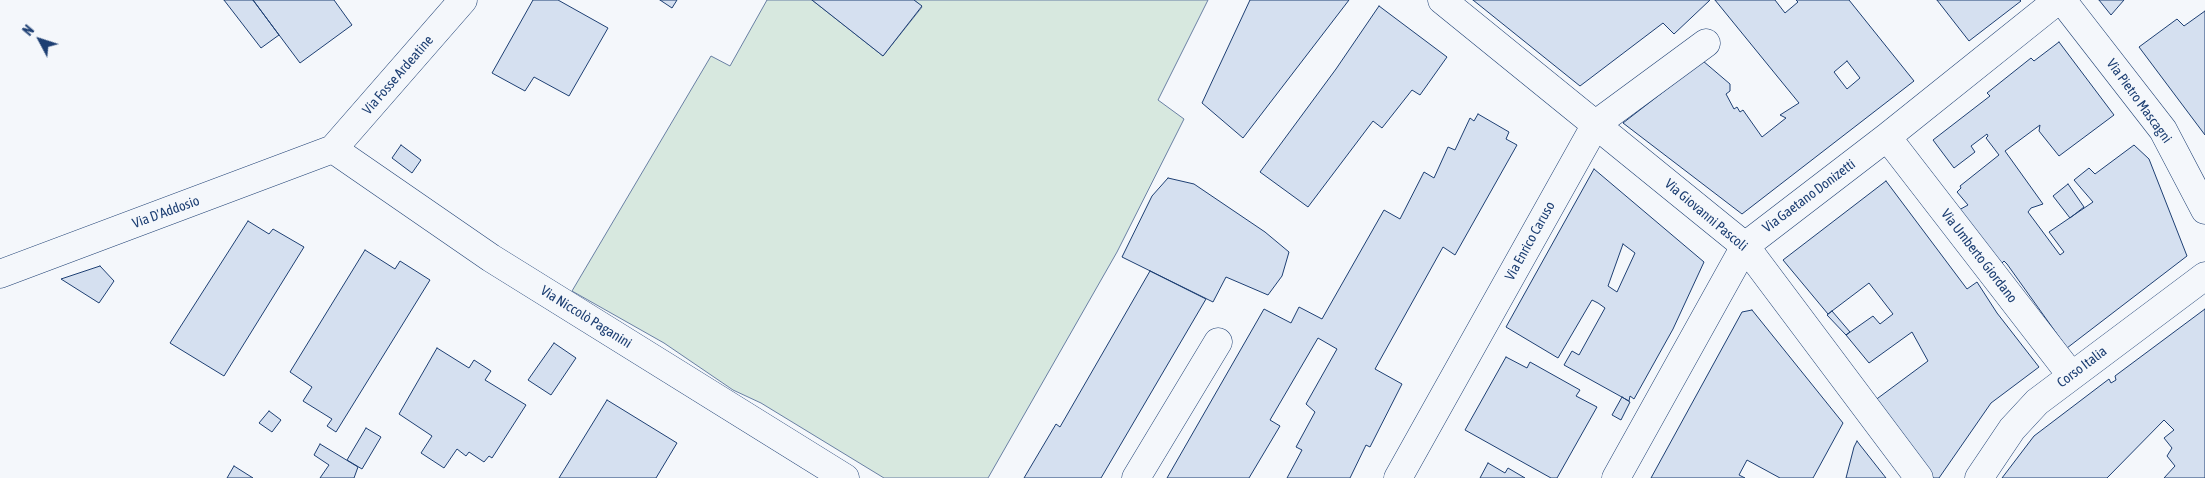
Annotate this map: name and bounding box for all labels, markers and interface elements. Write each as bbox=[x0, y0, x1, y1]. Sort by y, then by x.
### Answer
north arrow bbox=[15, 15, 65, 65]
text: N bbox=[20, 22, 37, 39]
street label: Via Fosse Ardeatine bbox=[359, 32, 437, 118]
street label: Via Pietro Mascagni bbox=[2103, 56, 2175, 146]
street label: Via Gaetano Donizetti bbox=[1759, 156, 1859, 236]
street label: Via Giovanni Pascoli bbox=[1661, 175, 1751, 255]
street label: Via D'Addosio bbox=[130, 192, 202, 232]
street label: Via Enrico Caruso bbox=[1501, 199, 1559, 283]
street label: Via Umberto Giordano bbox=[1937, 206, 2021, 306]
street label: Via Niccolò Paganini bbox=[537, 282, 635, 352]
street label: Corso Italia bbox=[2054, 343, 2110, 391]

